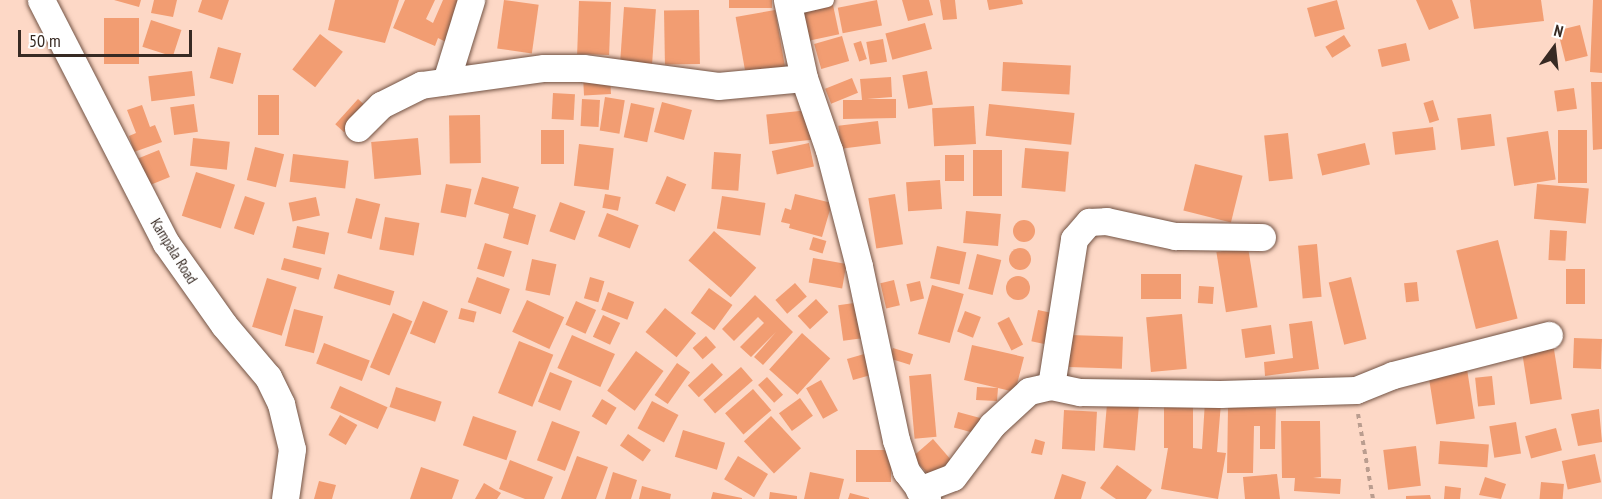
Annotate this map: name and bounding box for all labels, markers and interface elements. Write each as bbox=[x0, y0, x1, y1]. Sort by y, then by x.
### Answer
scale bar bbox=[21, 18, 195, 56]
north arrow bbox=[1524, 18, 1584, 78]
text: N bbox=[1552, 20, 1565, 41]
text: 50 m bbox=[29, 29, 61, 52]
street label: Kampala Road bbox=[147, 215, 201, 287]

